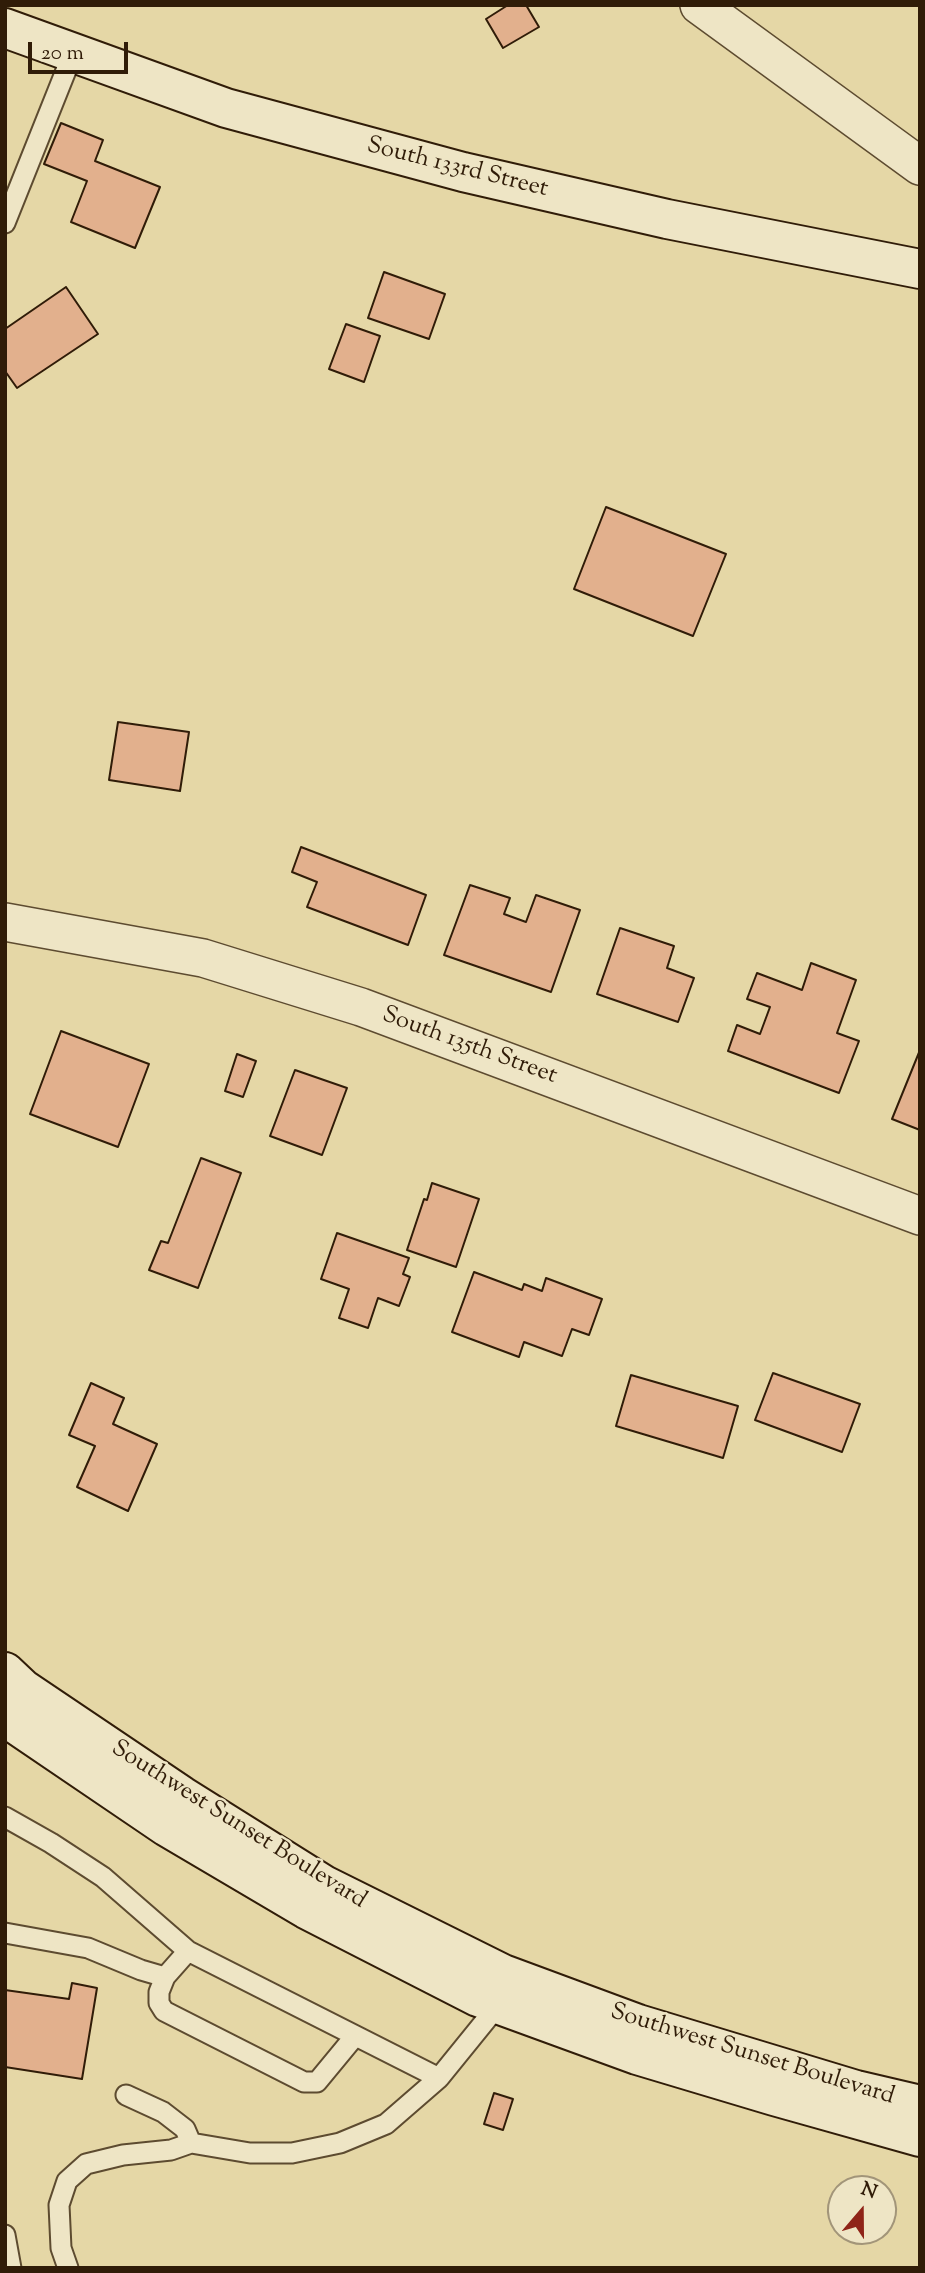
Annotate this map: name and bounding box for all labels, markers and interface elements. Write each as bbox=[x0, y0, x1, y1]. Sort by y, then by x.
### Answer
scale bar bbox=[32, 28, 131, 72]
text: 20 m bbox=[41, 39, 84, 69]
street label: South 133rd Street bbox=[363, 133, 551, 205]
street label: South 135th Street bbox=[378, 1002, 560, 1092]
street label: Southwest Sunset Boulevard bbox=[105, 1735, 371, 1917]
street label: Southwest Sunset Boulevard bbox=[606, 1999, 898, 2113]
north arrow bbox=[827, 2175, 897, 2245]
text: N bbox=[857, 2176, 880, 2207]

